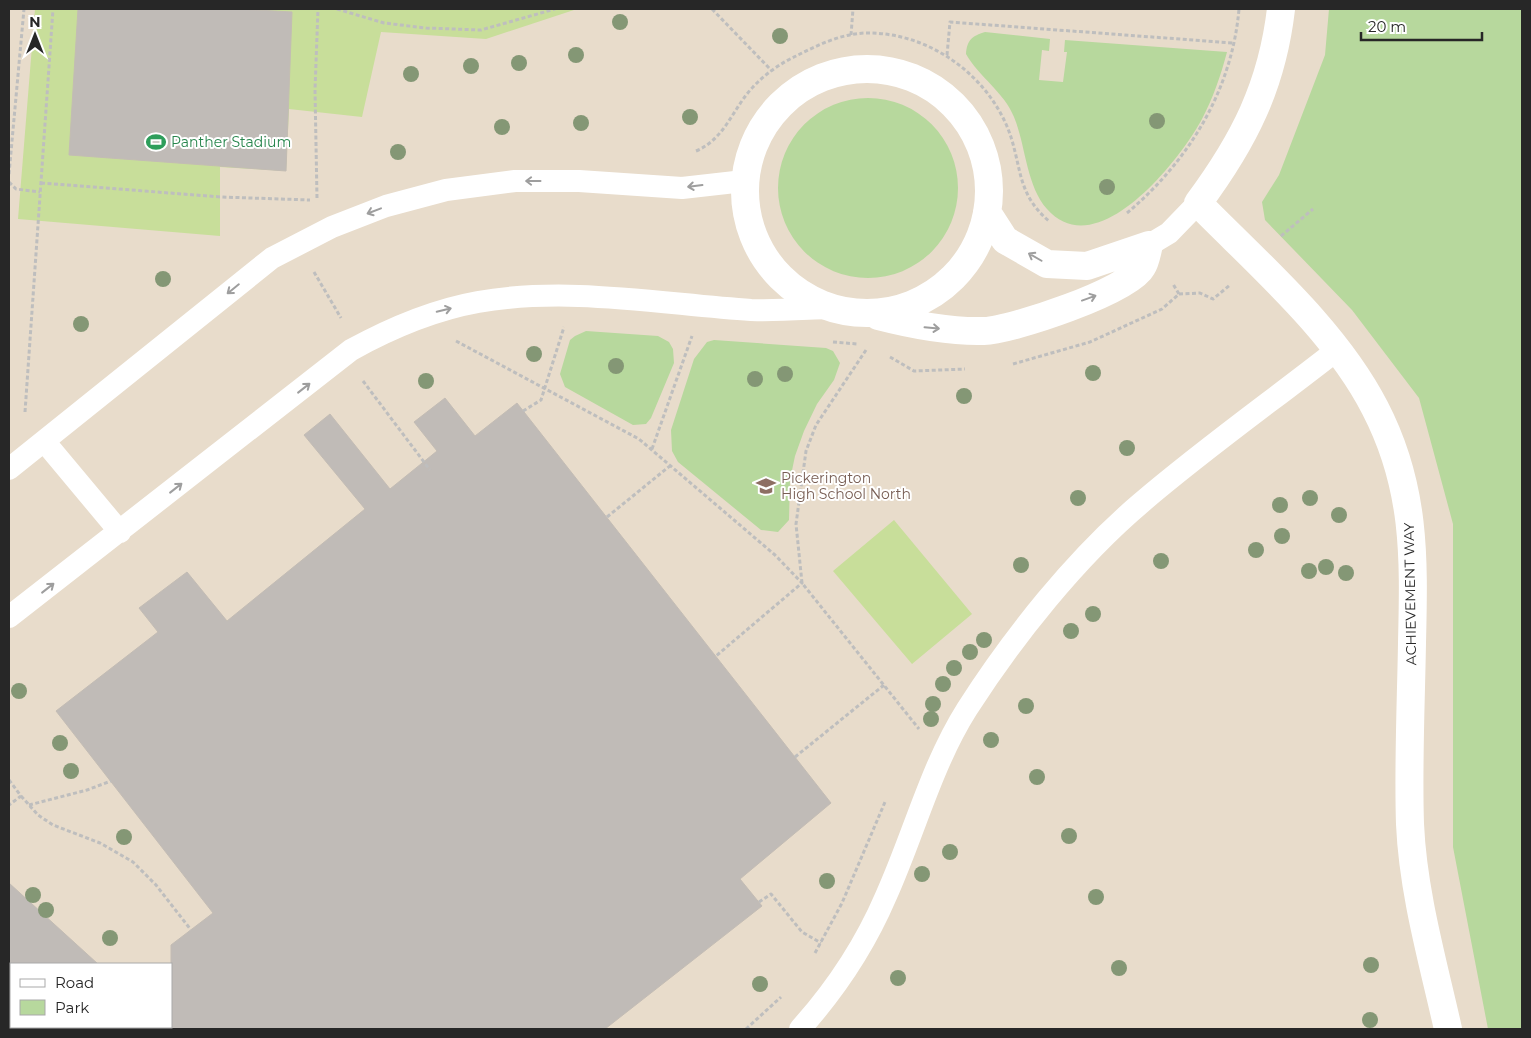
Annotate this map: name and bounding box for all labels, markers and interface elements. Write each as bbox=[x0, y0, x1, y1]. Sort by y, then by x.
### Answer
north arrow bbox=[10, 10, 60, 60]
scale bar bbox=[1361, 10, 1482, 42]
text: N bbox=[29, 13, 41, 31]
text: 20 m bbox=[1368, 17, 1406, 36]
sports icon: Panther Stadium bbox=[145, 131, 167, 153]
place label: Panther Stadium bbox=[171, 133, 291, 151]
one-way arrow bbox=[525, 176, 542, 186]
one-way arrow bbox=[688, 182, 704, 192]
one-way arrow bbox=[367, 207, 382, 216]
one-way arrow bbox=[1029, 252, 1043, 262]
one-way arrow bbox=[227, 284, 240, 295]
one-way arrow bbox=[1081, 293, 1097, 302]
one-way arrow bbox=[436, 305, 452, 314]
one-way arrow bbox=[924, 323, 940, 333]
one-way arrow bbox=[297, 382, 310, 393]
place label: Pickerington High School North bbox=[781, 469, 911, 503]
school or university icon: Pickerington High School North bbox=[755, 475, 777, 497]
one-way arrow bbox=[169, 482, 182, 493]
street label: ACHIEVEMENT WAY bbox=[1400, 522, 1420, 666]
one-way arrow bbox=[41, 583, 55, 593]
legend bbox=[10, 963, 172, 1028]
text: Road bbox=[55, 973, 94, 992]
text: Park bbox=[55, 998, 89, 1017]

